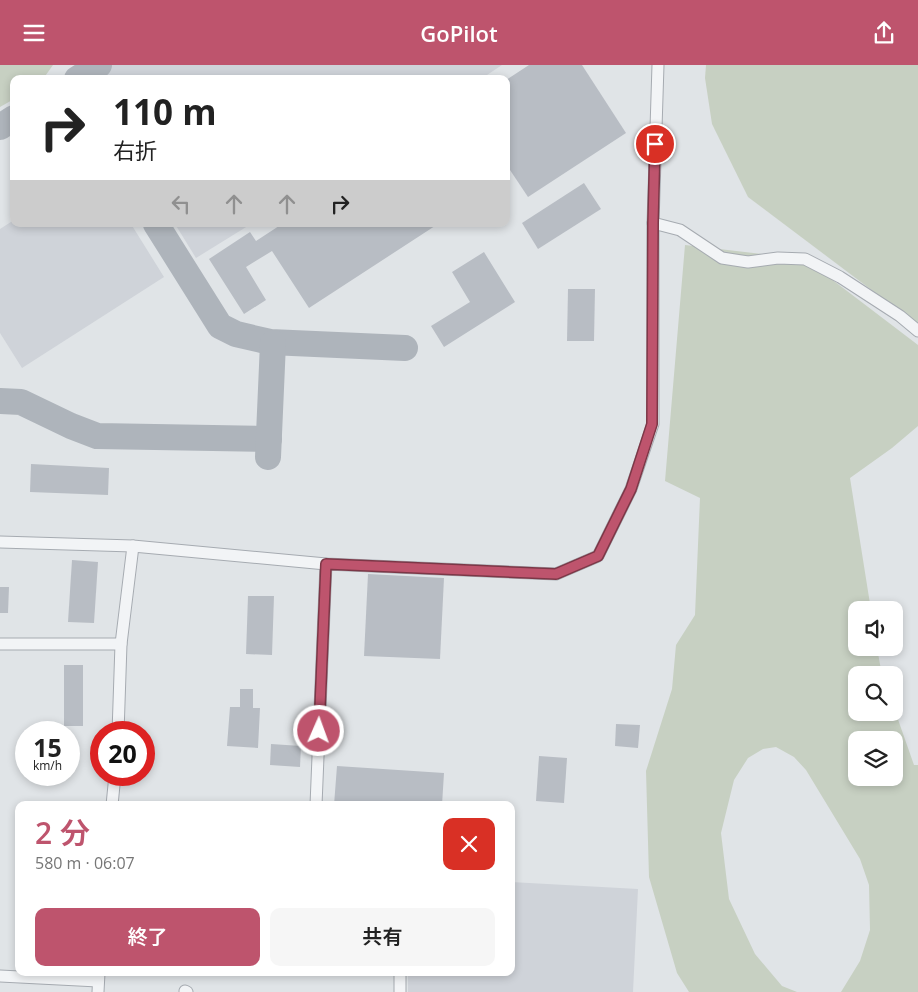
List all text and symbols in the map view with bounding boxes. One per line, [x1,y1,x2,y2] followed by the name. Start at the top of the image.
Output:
[420,18,498,48] text: GoPilot
[20,19,48,47] icon: menu
[870,19,898,47] icon: share
[113,88,217,135] text: 110 m
[30,95,95,160] icon: right
[634,123,676,165] pin
[641,130,669,158] icon: arrive
[113,135,157,165] text: 右折
[167,190,195,218] icon: left
[220,190,248,218] icon: ahead
[273,190,301,218] icon: ahead
[326,190,354,218] icon: right
[848,601,903,786] map controls
[848,601,903,656] button: sound
[848,666,903,721] button: search
[292,704,344,756] position arrow
[90,721,155,786] speed limit sign: 20
[33,730,62,764] text: 15
[848,731,903,786] button: layers
[33,757,62,774] text: km/h
[35,812,90,853] text: 2 分
[443,818,495,870] button: close
[35,852,135,874] text: 580 m · 06:07
[35,908,260,966] button: 終了
[270,908,495,966] button: 共有

